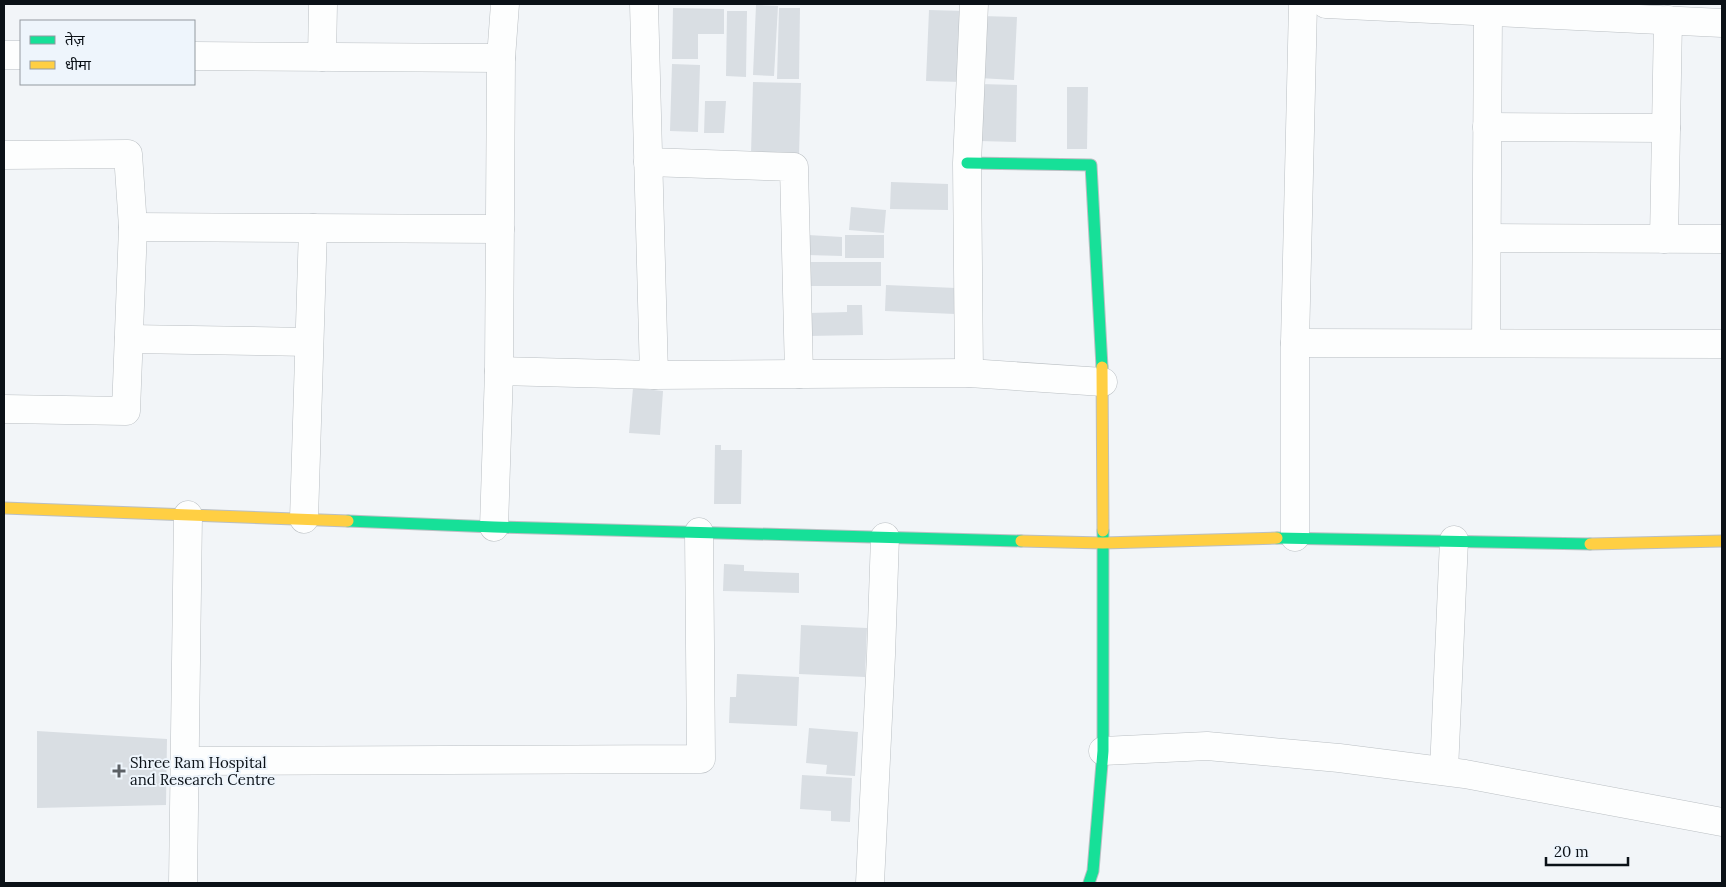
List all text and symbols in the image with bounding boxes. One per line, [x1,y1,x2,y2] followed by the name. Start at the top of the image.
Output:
[20,20,195,85] legend
[65,30,86,49] text: तेज़
[65,55,92,74] text: धीमा
[130,753,275,789] place label: Shree Ram Hospital and Research Centre
[112,764,126,778] marker: Shree Ram Hospital and Research Centre
[1546,834,1628,866] scale bar
[1554,842,1589,861] text: 20 m

